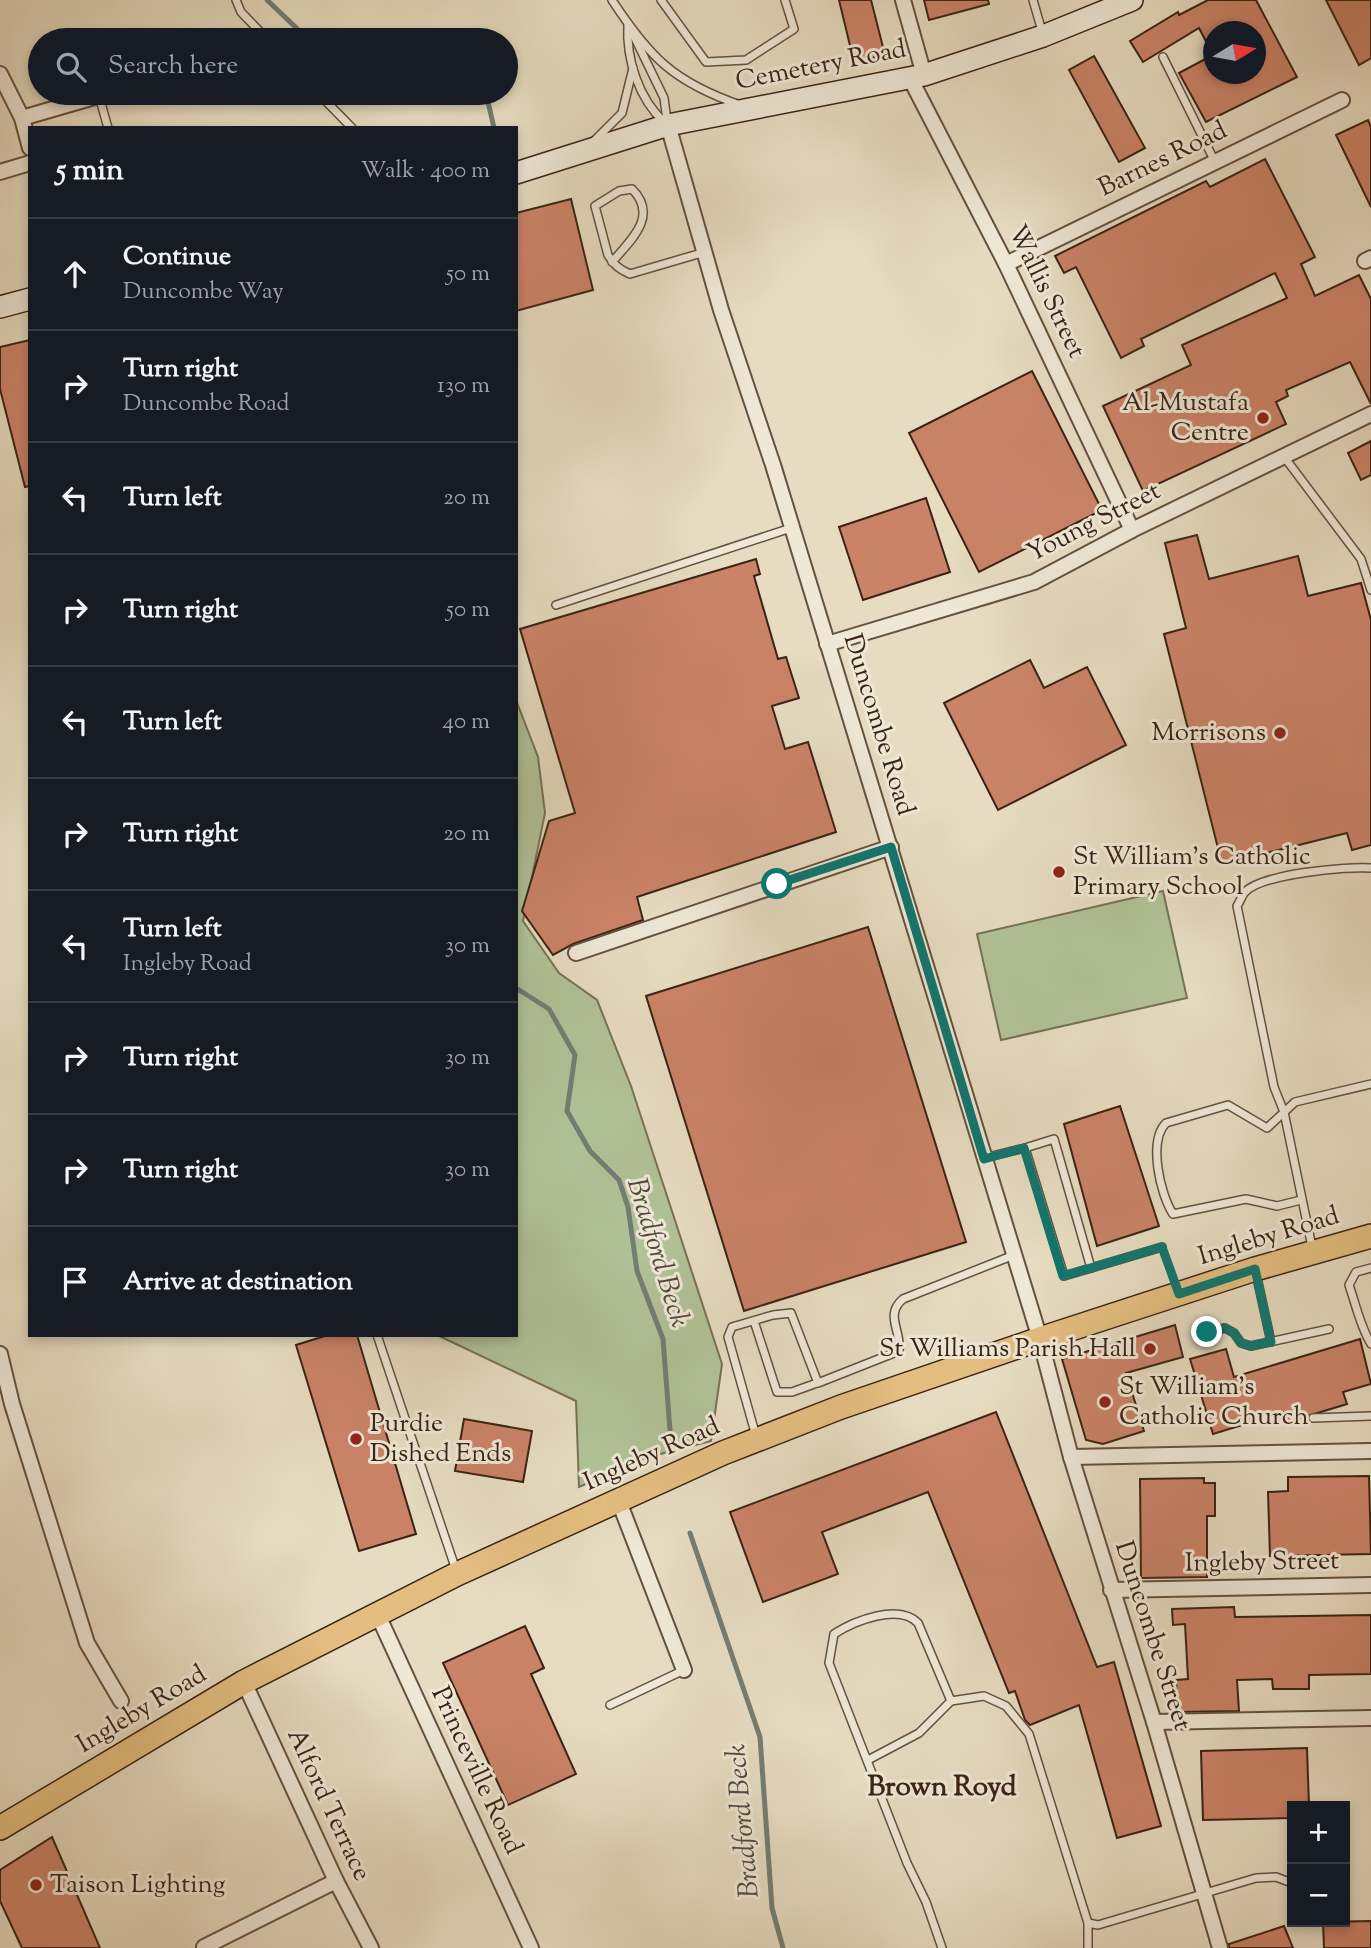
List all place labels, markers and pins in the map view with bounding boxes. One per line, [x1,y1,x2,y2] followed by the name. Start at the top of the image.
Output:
[1122,385,1249,452] place label: Al-Mustafa Centre
[1255,410,1271,426] marker: Al-Mustafa Centre
[1151,715,1266,752] place label: Morrisons
[1272,725,1288,741] marker: Morrisons
[1073,839,1311,906] place label: St William's Catholic Primary School
[1051,864,1067,880] marker: St William's Catholic Primary School
[879,1331,1136,1368] place label: St Williams Parish Hall
[1142,1341,1158,1357] marker: St Williams Parish Hall
[1119,1369,1309,1436] place label: St William's Catholic Church
[1097,1394,1113,1410] marker: St William's Catholic Church
[370,1406,511,1473] place label: Purdie Dished Ends
[348,1431,364,1447] marker: Purdie Dished Ends
[50,1867,225,1904] place label: Taison Lighting
[28,1877,44,1893] marker: Taison Lighting

